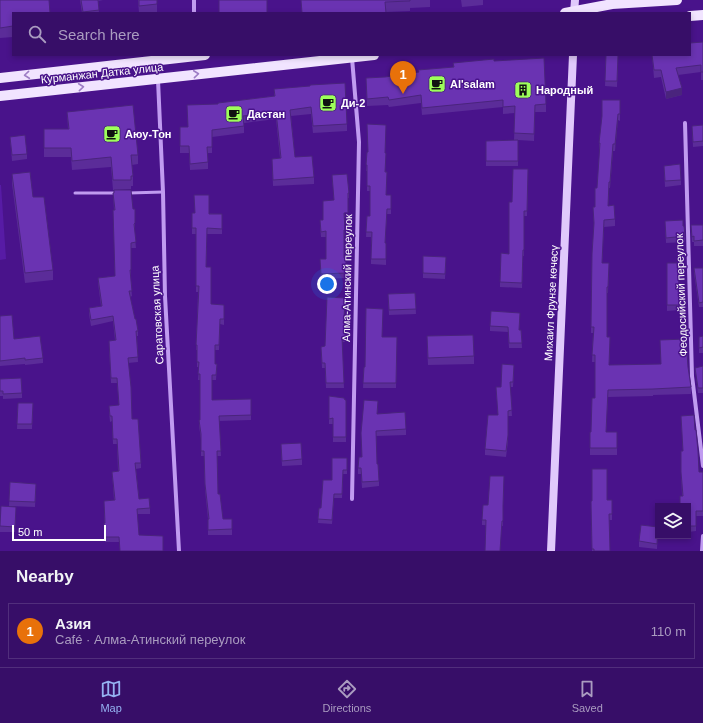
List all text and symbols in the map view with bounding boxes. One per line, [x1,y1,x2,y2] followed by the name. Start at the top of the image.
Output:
[12,12,691,56] search box
[26,23,48,45] icon: search
[58,26,140,43] text: Search here
[40,61,165,85] street label: Курманжан Датка улица
[390,61,416,94] pin: 1
[24,70,30,79] one-way arrow
[193,70,199,79] one-way arrow
[427,74,447,94] cafe icon: Al'salam
[450,78,495,90] place label: Al'salam
[513,80,533,100] building icon: Народный
[77,83,84,92] one-way arrow
[536,84,593,96] place label: Народный
[318,93,338,113] cafe icon: Ди-2
[341,97,365,109] place label: Ди-2
[224,104,244,124] cafe icon: Дастан
[247,108,285,120] place label: Дастан
[102,124,122,144] cafe icon: Аюу-Тон
[125,128,172,140] place label: Аюу-Тон
[340,214,354,342] street label: Алма-Атинский переулок
[673,233,689,357] street label: Феодосийский переулок
[542,244,560,361] street label: Михаил Фрунзе көчөсү
[148,264,166,365] street label: Саратовская улица
[317,274,337,294] your location
[655,503,691,539] map controls
[655,503,691,539] button: layers
[12,523,106,542] scale bar
[18,526,42,538] text: 50 m
[16,567,74,586] text: Nearby
[55,615,91,632] text: Азия
[26,624,34,639] text: 1
[651,624,686,639] text: 110 m
[55,632,245,647] text: Café · Алма-Атинский переулок
[100,678,122,714] tab: Map
[322,678,371,714] tab: Directions
[572,678,603,714] tab: Saved

